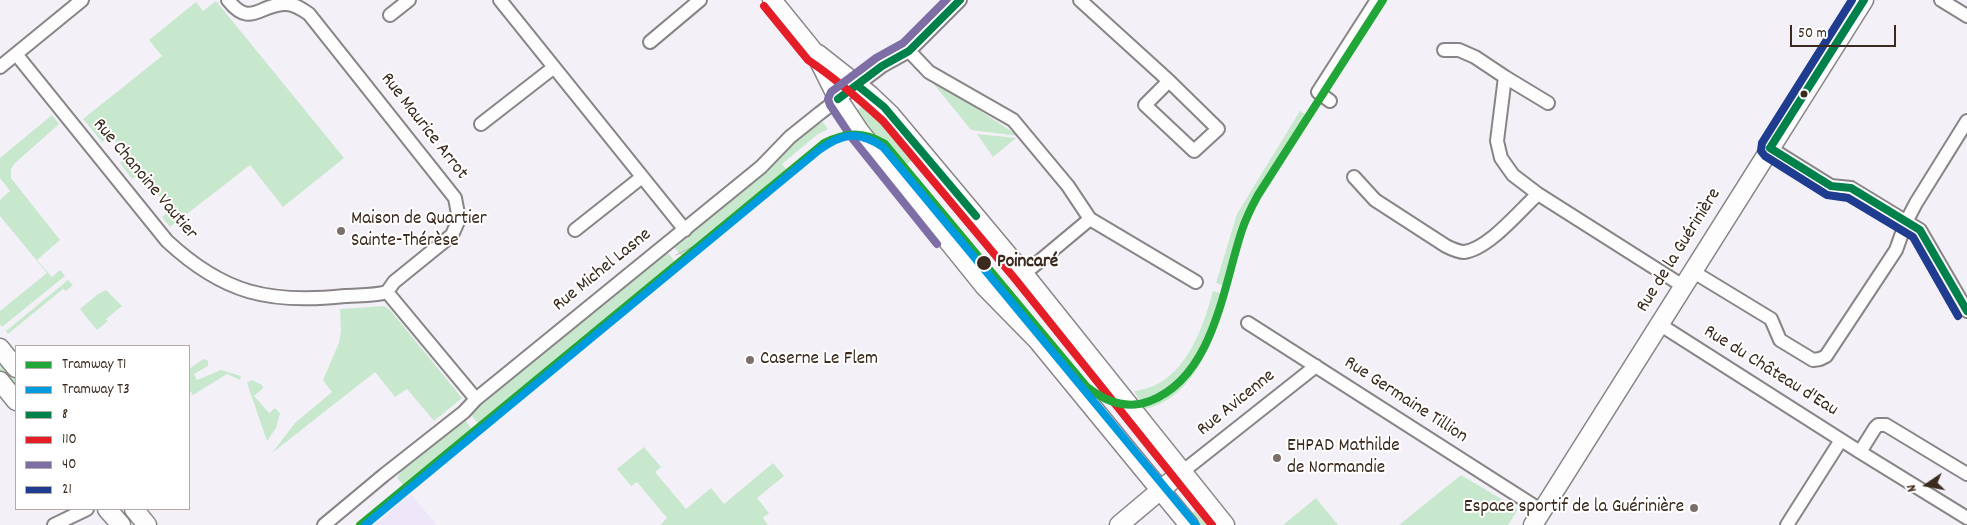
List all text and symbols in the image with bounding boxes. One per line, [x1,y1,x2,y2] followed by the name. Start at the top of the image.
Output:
[1792,15,1898,47] scale bar
[1798,23,1827,45] text: 50 m
[374,69,472,185] street label: Rue Maurice Arrot
[1799,89,1809,99] unlabelled marker
[87,115,201,245] street label: Rue Chanoine Vautier
[1633,185,1727,317] street label: Rue de la Guérinière
[351,209,487,253] place label: Maison de Quartier Sainte-Thérèse
[549,224,657,318] street label: Rue Michel Lasne
[335,225,347,237] marker: Maison de Quartier Sainte-Thérèse
[997,252,1058,274] place label: Poincaré
[975,254,993,272] marker: Poincaré
[1699,321,1841,423] street label: Rue du Château d'Eau
[15,345,190,510] legend
[760,349,878,371] place label: Caserne Le Flem
[1339,353,1471,449] street label: Rue Germaine Tillion
[62,354,126,376] text: Tramway T1
[744,354,756,366] marker: Caserne Le Flem
[1193,366,1281,442] street label: Rue Avicenne
[62,379,130,401] text: Tramway T3
[62,404,68,426] text: 8
[62,429,77,451] text: 110
[1287,436,1400,480] place label: EHPAD Mathilde de Normandie
[1271,452,1283,464] marker: EHPAD Mathilde de Normandie
[62,454,76,476] text: 40
[1902,460,1952,510] north arrow
[62,479,72,501] text: 21
[1902,483,1923,494] text: N
[1464,497,1684,519] place label: Espace sportif de la Guérinière
[1688,502,1700,514] marker: Espace sportif de la Guérinière

